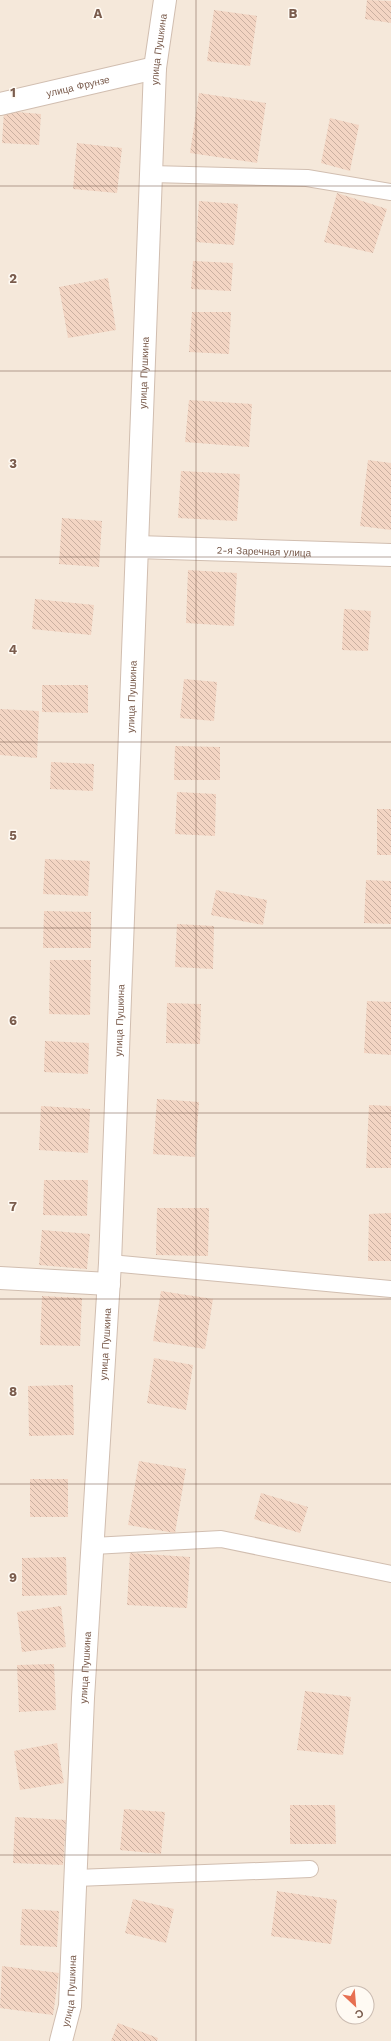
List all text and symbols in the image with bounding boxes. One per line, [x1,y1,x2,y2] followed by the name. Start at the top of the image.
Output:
[94,6,103,21] text: A
[289,6,298,21] text: B
[149,12,169,85] street label: улица Пушкина
[45,73,111,99] street label: улица Фрунзе
[10,85,16,100] text: 1
[9,271,17,286] text: 2
[137,336,150,409] street label: улица Пушкина
[9,456,17,471] text: 3
[216,544,312,558] street label: 2-я Заречная улица
[9,642,18,657] text: 4
[124,660,138,733] street label: улица Пушкина
[9,828,17,843] text: 5
[112,984,126,1057] street label: улица Пушкина
[9,1013,17,1028] text: 6
[9,1199,17,1214] text: 7
[97,1307,113,1380] street label: улица Пушкина
[9,1384,17,1399] text: 8
[9,1570,17,1585] text: 9
[77,1631,93,1704] street label: улица Пушкина
[59,1954,78,2028] street label: улица Пушкина
[335,1985,375,2025] north arrow
[353,2006,366,2021] text: С

